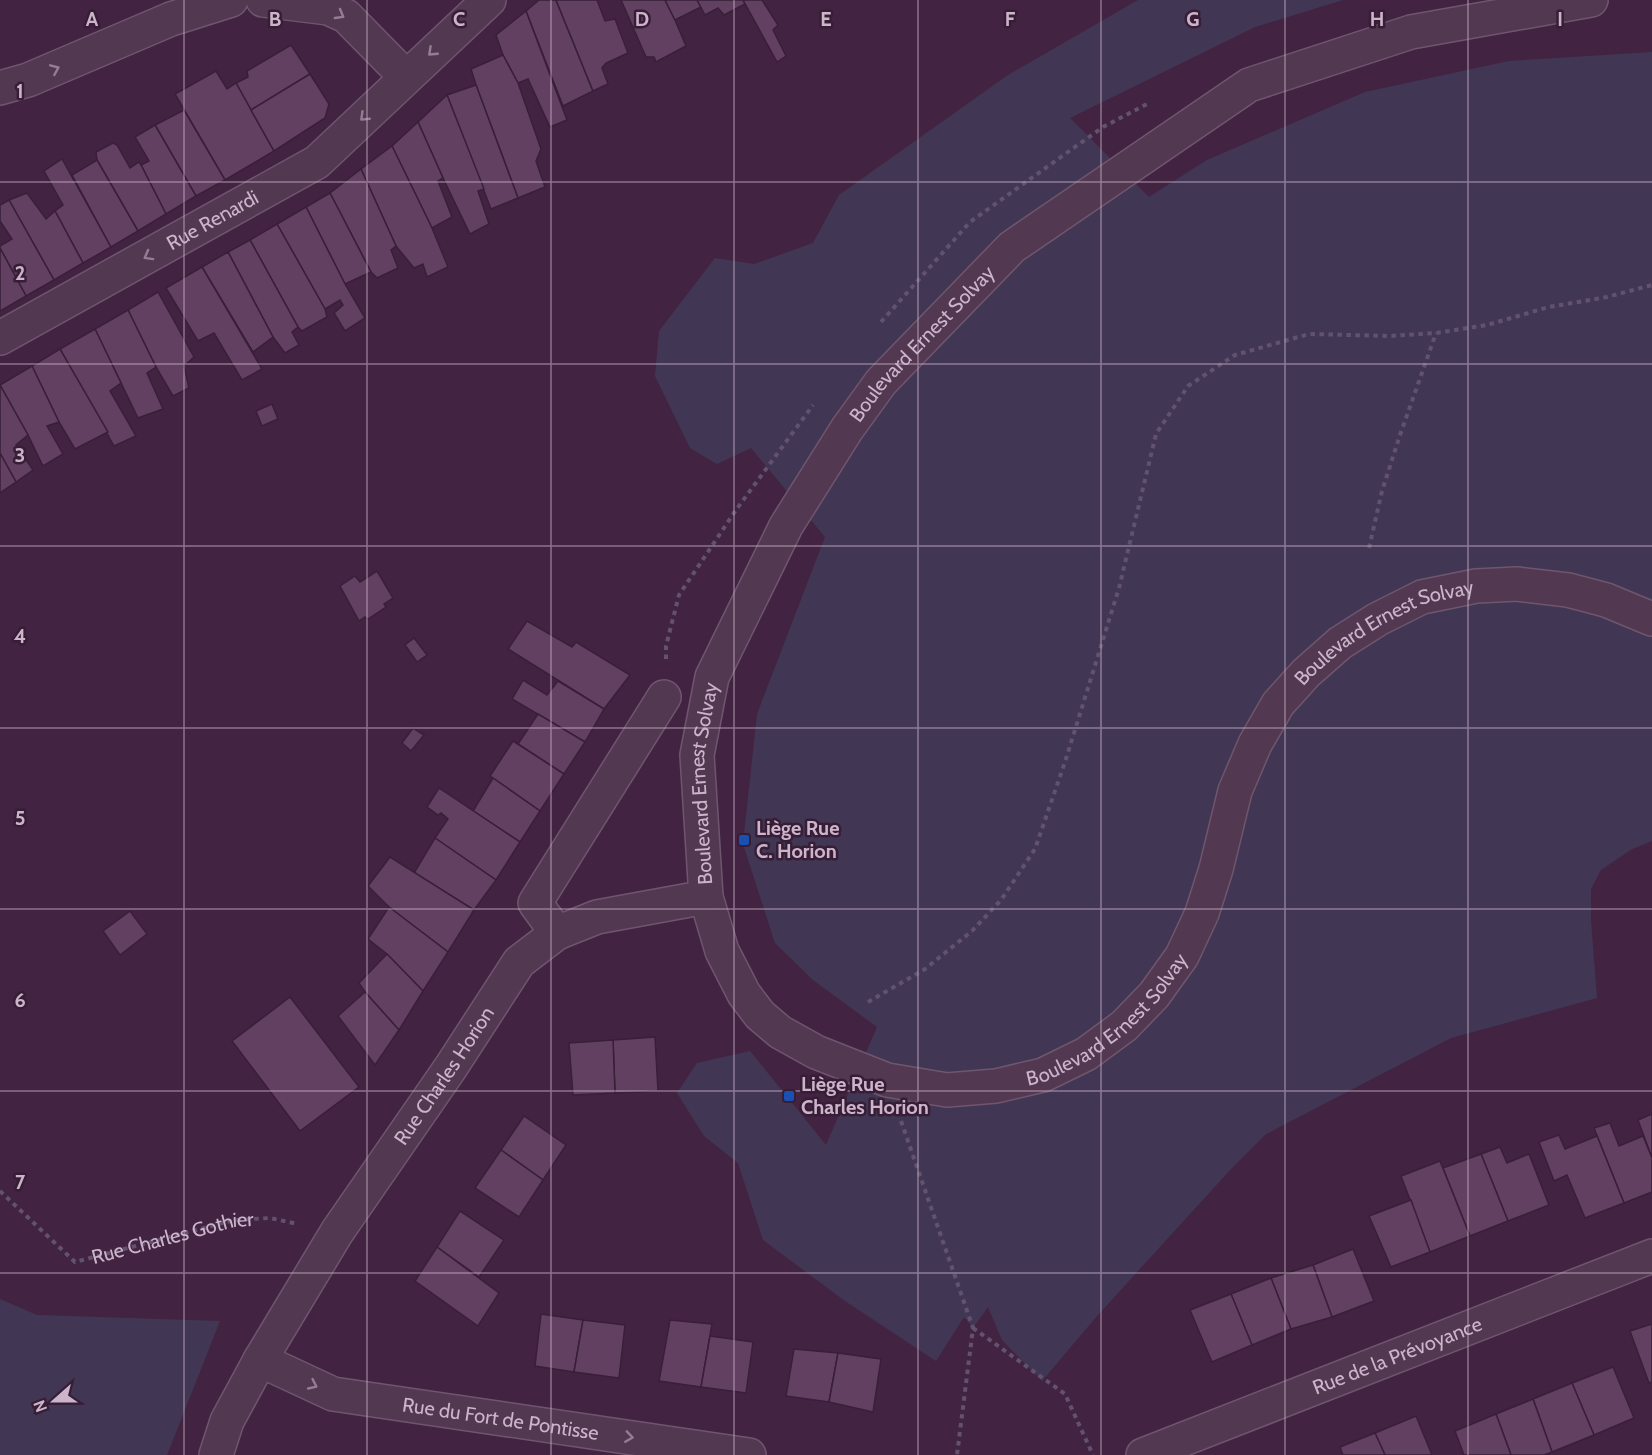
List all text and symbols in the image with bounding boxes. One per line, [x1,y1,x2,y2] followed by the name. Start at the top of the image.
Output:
[86,7,99,31] text: A
[269,7,281,31] text: B
[453,7,465,31] text: C
[635,7,649,31] text: D
[820,7,832,31] text: E
[1005,7,1016,31] text: F
[1186,7,1200,31] text: G
[1370,7,1384,31] text: H
[1557,7,1563,31] text: I
[334,8,344,19] one-way arrow
[428,45,439,56] one-way arrow
[49,64,60,76] one-way arrow
[16,79,24,103] text: 1
[360,110,370,121] one-way arrow
[162,185,263,255] street label: Rue Renardi
[144,249,154,260] one-way arrow
[15,261,25,285] text: 2
[844,261,999,426] street label: Boulevard Ernest Solvay
[15,443,25,467] text: 3
[1289,575,1476,690] street label: Boulevard Ernest Solvay
[14,624,26,648] text: 4
[685,680,723,885] street label: Boulevard Ernest Solvay
[15,806,25,830] text: 5
[756,816,839,863] place label: Liège Rue C. Horion
[737,833,751,847] marker: Liège Rue C. Horion
[1024,948,1192,1091] street label: Boulevard Ernest Solvay
[14,988,26,1012] text: 6
[389,1002,499,1149] street label: Rue Charles Horion
[801,1072,929,1119] place label: Liège Rue Charles Horion
[782,1089,796,1103] marker: Liège Rue Charles Horion
[15,1170,26,1194] text: 7
[89,1207,255,1269] street label: Rue Charles Gothier
[1309,1312,1485,1399] street label: Rue de la Prévoyance
[24,1371,84,1431] north arrow
[306,1377,317,1389] one-way arrow
[401,1392,600,1445] street label: Rue du Fort de Pontisse
[30,1398,51,1415] text: N
[624,1431,633,1443] one-way arrow

